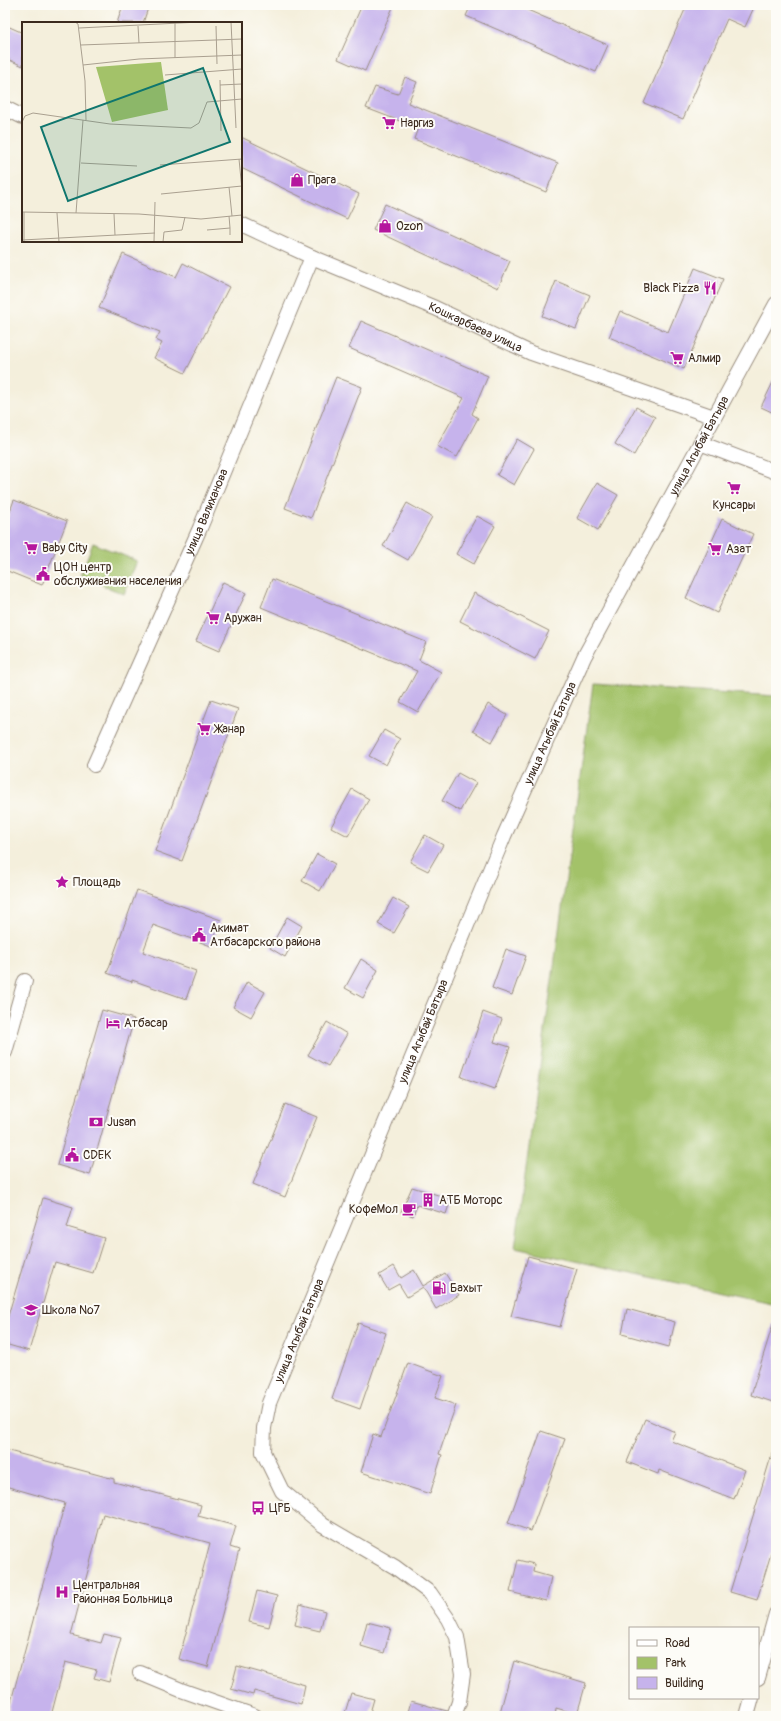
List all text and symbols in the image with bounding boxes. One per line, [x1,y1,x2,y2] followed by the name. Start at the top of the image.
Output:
[22,22,242,242] inset map
[381,115,397,131] supermarket icon: Наргиз
[400,116,434,131] place label: Наргиз
[289,172,305,188] shop icon: Прага
[308,173,337,188] place label: Прага
[377,218,393,234] shop icon: Ozon
[396,219,423,234] place label: Ozon
[702,280,718,296] restaurant icon: Black Pizza
[643,281,699,296] place label: Black Pizza
[426,299,525,356] street label: Кошкарбаева улица
[669,350,685,366] supermarket icon: Алмир
[688,351,721,366] place label: Алмир
[666,393,733,499] street label: улица Агыбай Батыра
[181,466,232,558] street label: улица Валиханова
[726,480,742,496] supermarket icon: Кунсары
[712,498,756,513] place label: Кунсары
[23,540,39,556] supermarket icon: Baby City
[42,541,88,556] place label: Baby City
[707,541,723,557] supermarket icon: Азат
[726,542,751,557] place label: Азат
[54,560,182,589] place label: ЦОН центр обслуживания населения
[35,566,51,582] public building icon: ЦОН центр обслуживания населения
[205,610,221,626] supermarket icon: Аружан
[224,611,262,626] place label: Аружан
[521,679,580,788] street label: улица Агыбай Батыра
[196,721,212,737] supermarket icon: Жанар
[213,722,245,737] place label: Жанар
[54,874,70,890] place icon: Площадь
[73,875,121,890] place label: Площадь
[210,921,321,950] place label: Акимат Атбасарского района
[191,927,207,943] public building icon: Акимат Атбасарского района
[395,977,452,1086] street label: улица Агыбай Батыра
[105,1015,121,1031] hotel icon: Атбасар
[124,1016,168,1031] place label: Атбасар
[88,1114,104,1130] bank icon: Jusan
[107,1115,136,1130] place label: Jusan
[64,1147,80,1163] public building icon: CDEK
[83,1148,111,1163] place label: CDEK
[420,1192,436,1208] building icon: АТБ Моторс
[439,1193,503,1208] place label: АТБ Моторс
[401,1201,417,1217] cafe icon: КофеМол
[349,1202,398,1217] place label: КофеМол
[271,1276,328,1386] street label: улица Агыбай Батыра
[431,1280,447,1296] fuel station icon: Бахыт
[450,1281,483,1296] place label: Бахыт
[23,1302,39,1318] school or university icon: Школа №7
[42,1303,101,1318] place label: Школа №7
[250,1500,266,1516] bus stop icon: ЦРБ
[269,1501,291,1516] place label: ЦРБ
[73,1578,173,1607] place label: Центральная Районная Больница
[54,1584,70,1600] hospital icon: Центральная Районная Больница
[629,1627,759,1699] legend
[665,1636,690,1651] text: Road
[665,1656,686,1671] text: Park
[665,1676,704,1691] text: Building

